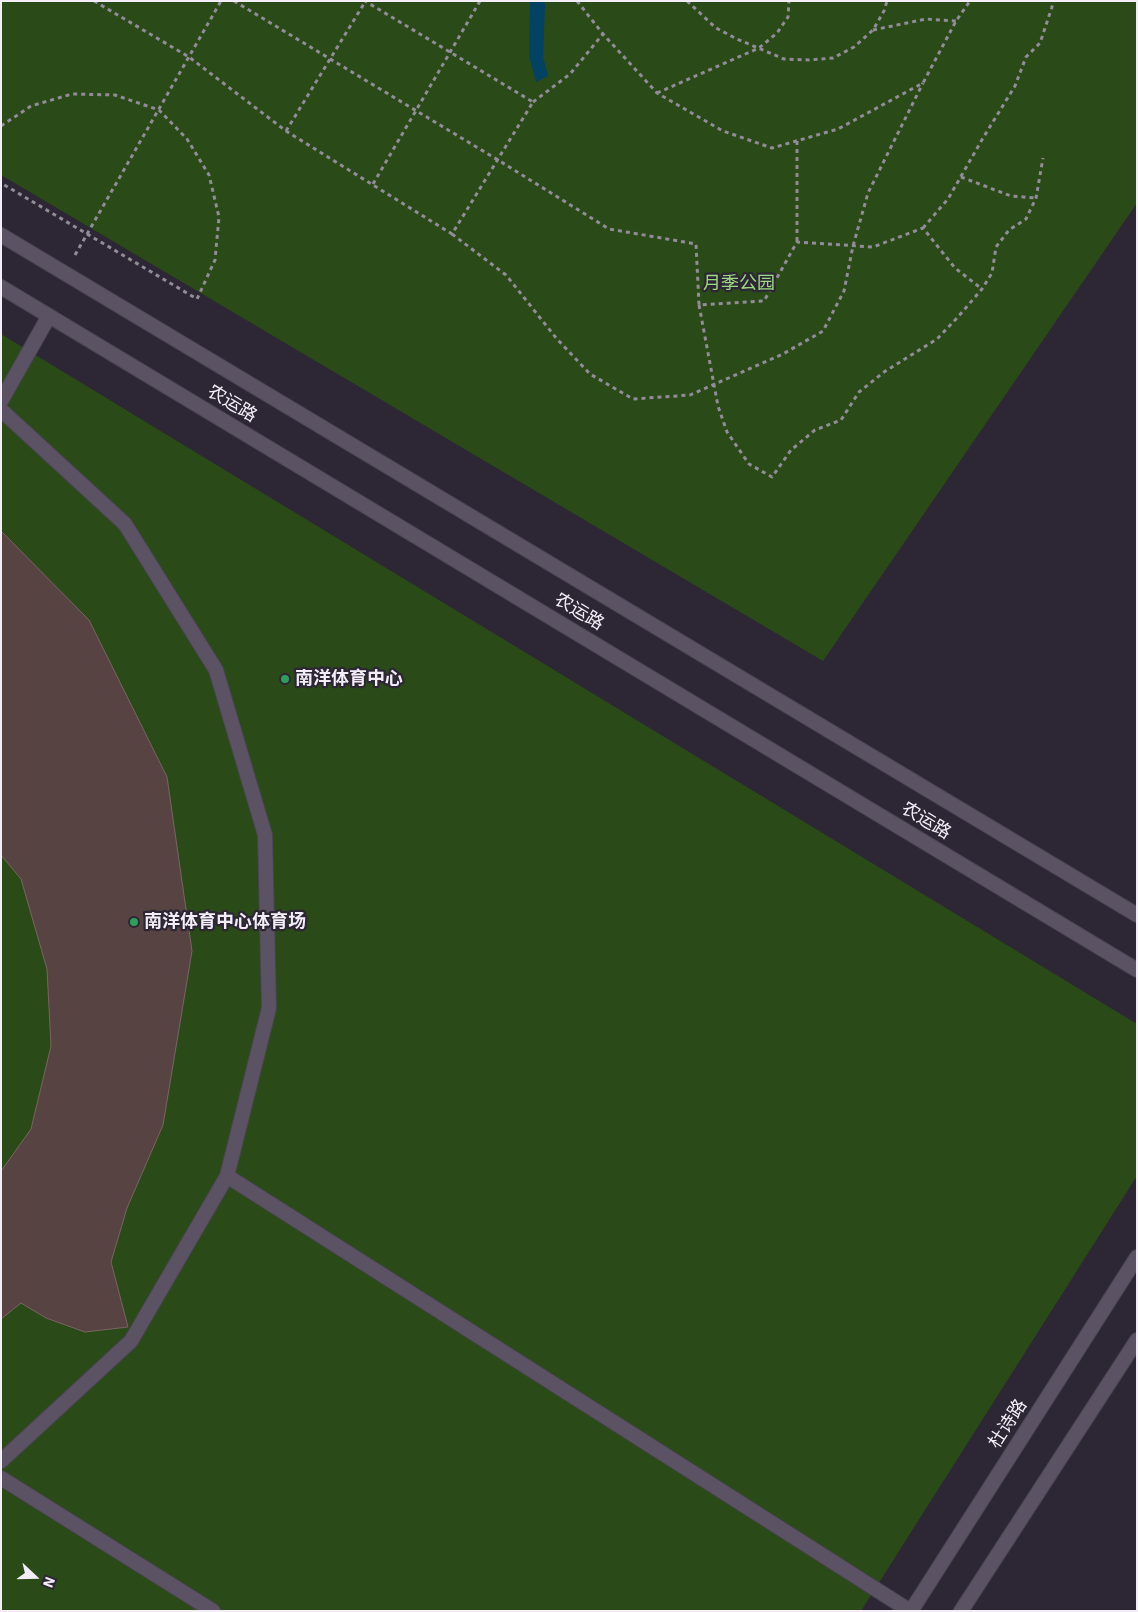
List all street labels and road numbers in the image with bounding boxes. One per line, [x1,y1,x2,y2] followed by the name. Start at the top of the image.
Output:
[203,381,261,427] street label: 农运路
[550,589,608,635] street label: 农运路
[897,798,955,844] street label: 农运路
[984,1395,1032,1453] street label: 杜诗路

